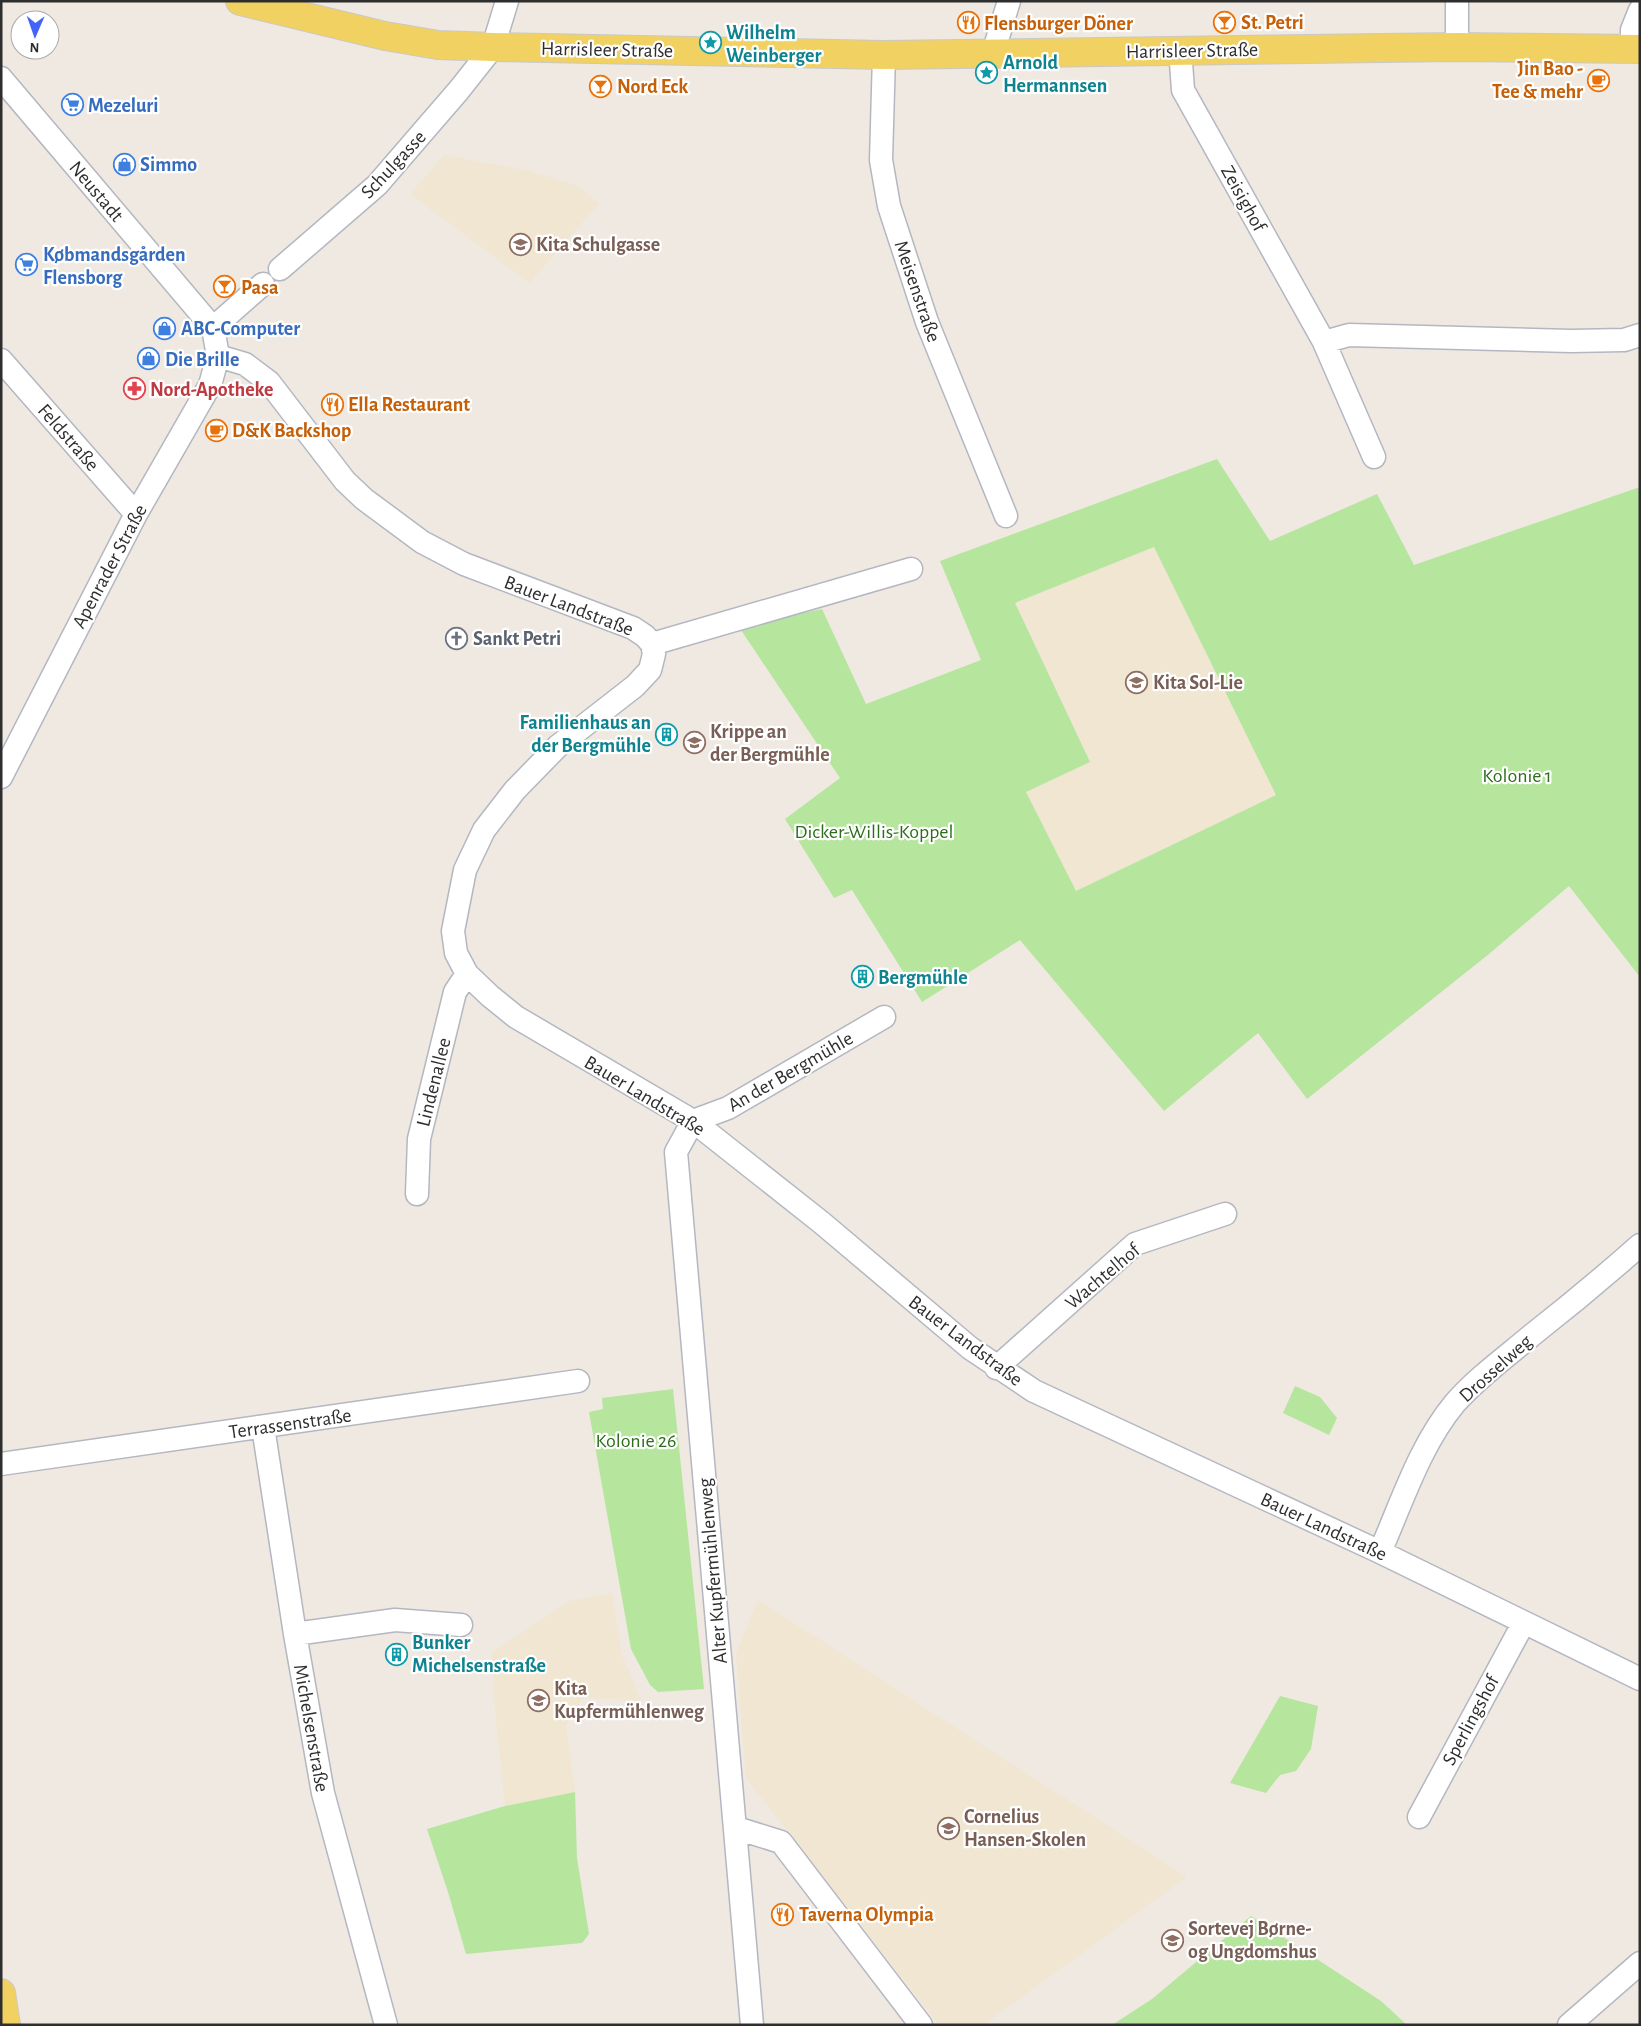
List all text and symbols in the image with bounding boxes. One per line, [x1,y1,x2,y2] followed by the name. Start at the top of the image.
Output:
[10,10,60,60] north arrow
[1213,10,1237,34] bar icon: St. Petri
[956,11,980,35] restaurant icon: Flensburger Döner
[1241,13,1304,33] place label: St. Petri
[984,14,1133,34] place label: Flensburger Döner
[726,23,821,66] place label: Wilhelm Weinberger
[698,31,722,55] place icon: Wilhelm Weinberger
[541,39,673,61] street label: Harrisleer Straße
[29,40,40,54] text: N
[1126,40,1258,62] street label: Harrisleer Straße
[1003,53,1107,96] place label: Arnold Hermannsen
[1492,59,1583,102] place label: Jin Bao - Tee & mehr
[975,61,999,85] place icon: Arnold Hermannsen
[1587,68,1611,92] cafe icon: Jin Bao - Tee & mehr
[589,74,613,98] bar icon: Nord Eck
[617,77,688,97] place label: Nord Eck
[60,93,84,117] supermarket icon: Mezeluri
[88,96,159,116] place label: Mezeluri
[357,127,430,203] street label: Schulgasse
[112,152,136,176] shop icon: Simmo
[140,155,197,175] place label: Simmo
[65,157,128,226] street label: Neustadt
[1217,162,1270,236] street label: Zeisighof
[508,232,532,256] school or university icon: Kita Schulgasse
[536,235,660,255] place label: Kita Schulgasse
[890,238,944,345] street label: Meisenstraße
[43,245,186,288] place label: Købmandsgården Flensborg
[15,253,39,277] supermarket icon: Købmandsgården Flensborg
[213,275,237,299] bar icon: Pasa
[241,278,279,298] place label: Pasa
[153,316,177,340] shop icon: ABC-Computer
[181,319,300,339] place label: ABC-Computer
[137,347,161,371] shop icon: Die Brille
[165,350,239,370] place label: Die Brille
[122,377,146,401] pharmacy icon: Nord-Apotheke
[150,380,274,400] place label: Nord-Apotheke
[320,392,344,416] restaurant icon: Ella Restaurant
[348,395,470,415] place label: Ella Restaurant
[34,400,103,475] street label: Feldstraße
[204,418,228,442] cafe icon: D&K Backshop
[232,421,351,441] place label: D&K Backshop
[69,501,151,632] street label: Apenrader Straße
[501,572,636,640] street label: Bauer Landstraße
[445,626,469,650] church icon: Sankt Petri
[473,629,561,649] place label: Sankt Petri
[1125,670,1149,694] school or university icon: Kita Sol-Lie
[1153,673,1243,693] place label: Kita Sol-Lie
[520,713,651,756] place label: Familienhaus an der Bergmühle
[655,722,679,746] building icon: Familienhaus an der Bergmühle
[710,722,830,765] place label: Krippe an der Bergmühle
[682,731,706,755] school or university icon: Krippe an der Bergmühle
[1482,766,1552,786] park label: Kolonie 1
[795,822,953,842] park label: Dicker-Willis-Koppel
[850,965,874,989] building icon: Bergmühle
[878,968,968,988] place label: Bergmühle
[724,1028,857,1116] street label: An der Bergmühle
[413,1036,455,1129] street label: Lindenallee
[581,1052,708,1140] street label: Bauer Landstraße
[1062,1240,1144,1313] street label: Wachtelhof
[905,1292,1026,1390] street label: Bauer Landstraße
[1456,1331,1536,1406] street label: Drosselweg
[228,1405,353,1442] street label: Terrassenstraße
[595,1431,677,1451] park label: Kolonie 26
[695,1477,731,1665] street label: Alter Kupfermühlenweg
[1257,1489,1390,1565] street label: Bauer Landstraße
[412,1633,546,1676] place label: Bunker Michelsenstraße
[384,1642,408,1666] building icon: Bunker Michelsenstraße
[290,1663,332,1794] street label: Michelsenstraße
[1439,1671,1503,1769] street label: Sperlingshof
[554,1679,705,1722] place label: Kita Kupfermühlenweg
[526,1688,550,1712] school or university icon: Kita Kupfermühlenweg
[964,1807,1086,1850] place label: Cornelius Hansen-Skolen
[936,1816,960,1840] school or university icon: Cornelius Hansen-Skolen
[771,1902,795,1926] restaurant icon: Taverna Olympia
[799,1905,934,1925] place label: Taverna Olympia
[1188,1919,1317,1962] place label: Sortevej Børne- og Ungdomshus
[1160,1928,1184,1952] school or university icon: Sortevej Børne- og Ungdomshus

